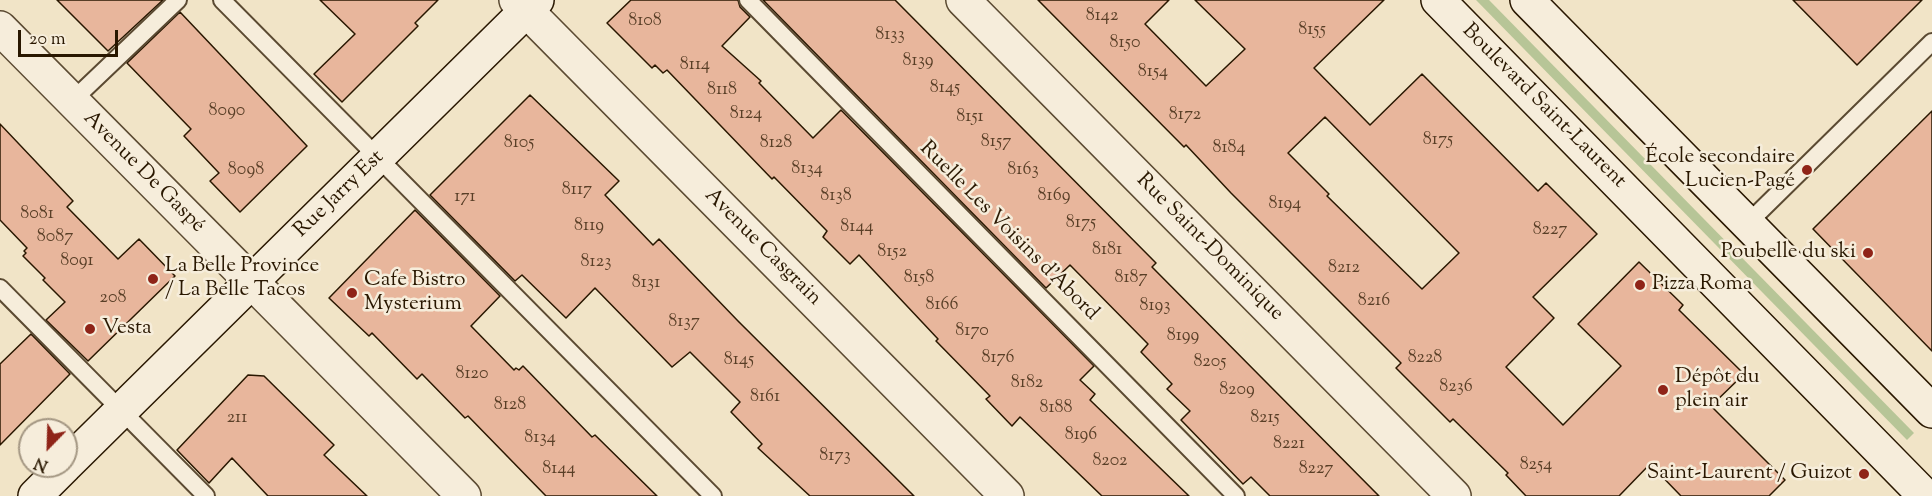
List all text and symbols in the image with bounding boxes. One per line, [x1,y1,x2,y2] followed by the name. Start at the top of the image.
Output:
[1086,6,1118,28] house number: 8142
[628,11,662,33] house number: 8108
[21,18,122,56] scale bar
[1455,19,1631,195] street label: Boulevard Saint-Laurent
[1298,20,1326,42] house number: 8155
[875,25,905,47] house number: 8133
[29,27,66,53] text: 20 m
[1110,33,1140,55] house number: 8150
[903,51,933,73] house number: 8139
[680,55,710,77] house number: 8114
[1138,62,1168,84] house number: 8154
[930,78,960,100] house number: 8145
[707,80,737,102] house number: 8118
[209,101,245,123] house number: 8090
[730,104,762,126] house number: 8124
[1169,105,1201,127] house number: 8172
[77,107,209,239] street label: Avenue De Gaspé
[956,107,984,129] house number: 8151
[1423,130,1453,152] house number: 8175
[981,132,1011,154] house number: 8157
[504,133,534,155] house number: 8105
[760,133,792,155] house number: 8128
[913,137,1103,327] street label: Ruelle Les Voisins d’Abord
[1212,138,1246,160] house number: 8184
[1645,145,1795,195] place label: École secondaire Lucien-Pagé
[290,146,390,244] street label: Rue Jarry Est
[791,159,823,181] house number: 8134
[228,160,264,182] house number: 8098
[1007,160,1039,182] house number: 8163
[1800,163,1814,177] marker: École secondaire Lucien-Pagé
[1130,169,1288,327] street label: Rue Saint-Dominique
[562,180,592,202] house number: 8117
[698,184,826,312] street label: Avenue Casgrain
[820,186,852,208] house number: 8138
[1038,186,1070,208] house number: 8169
[454,187,476,209] house number: 171
[1269,194,1301,216] house number: 8194
[20,204,54,226] house number: 8081
[1066,213,1096,235] house number: 8175
[574,216,604,238] house number: 8119
[840,217,874,239] house number: 8144
[1533,220,1567,242] house number: 8227
[37,227,73,249] house number: 8087
[1092,240,1122,262] house number: 8181
[1721,240,1856,266] place label: Poubelle du ski
[877,242,907,264] house number: 8152
[1861,246,1875,260] marker: Poubelle du ski
[60,251,94,273] house number: 8091
[581,252,611,274] house number: 8123
[165,254,319,304] place label: La Belle Province / La Belle Tacos
[1328,258,1360,280] house number: 8212
[364,268,465,318] place label: Cafe Bistro Mysterium
[904,268,934,290] house number: 8158
[1114,268,1148,290] house number: 8187
[146,272,160,286] marker: La Belle Province / La Belle Tacos
[1652,272,1753,298] place label: Pizza Roma
[632,273,660,295] house number: 8131
[1633,278,1647,292] marker: Pizza Roma
[345,286,359,300] marker: Cafe Bistro Mysterium
[100,288,126,310] house number: 208
[1358,291,1390,313] house number: 8216
[925,295,959,317] house number: 8166
[1140,296,1170,318] house number: 8193
[668,312,700,334] house number: 8137
[102,316,152,342] place label: Vesta
[955,321,989,343] house number: 8170
[83,322,97,336] marker: Vesta
[1167,326,1199,348] house number: 8199
[981,348,1015,370] house number: 8176
[1408,348,1442,370] house number: 8228
[724,350,754,372] house number: 8145
[1194,352,1226,374] house number: 8205
[455,364,489,386] house number: 8120
[1675,365,1760,415] place label: Dépôt du plein air
[1011,373,1043,395] house number: 8182
[1439,377,1473,399] house number: 8236
[1219,380,1255,402] house number: 8209
[1656,383,1670,397] marker: Dépôt du plein air
[750,387,780,409] house number: 8161
[494,395,526,417] house number: 8128
[1039,398,1073,420] house number: 8188
[227,408,247,430] house number: 211
[1250,408,1280,430] house number: 8215
[18,418,78,478] north arrow
[1065,425,1097,447] house number: 8196
[524,428,556,450] house number: 8134
[1273,434,1305,456] house number: 8221
[819,446,851,468] house number: 8173
[31,450,52,476] text: N
[1092,451,1128,473] house number: 8202
[1520,455,1552,477] house number: 8254
[542,459,576,481] house number: 8144
[1299,459,1333,481] house number: 8227
[1647,461,1852,487] place label: Saint-Laurent / Guizot
[1857,467,1871,481] marker: Saint-Laurent / Guizot

